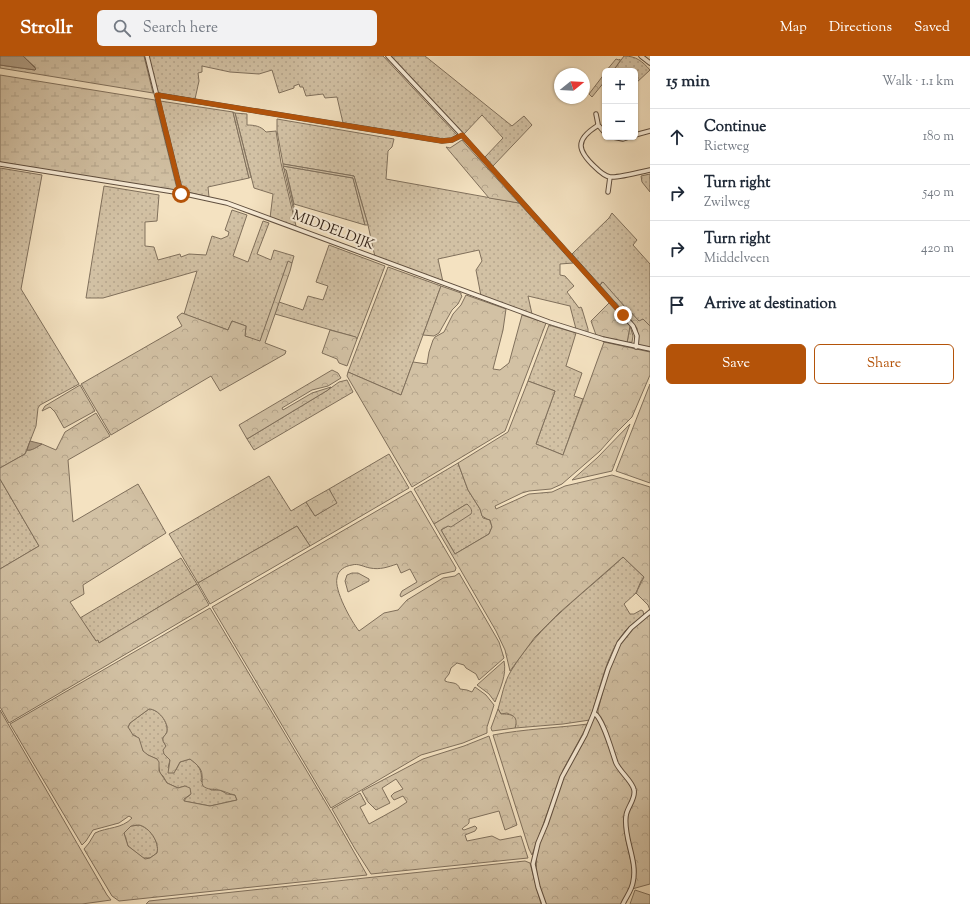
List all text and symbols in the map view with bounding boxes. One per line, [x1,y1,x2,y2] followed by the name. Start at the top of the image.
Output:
[97,10,377,46] search box
[20,15,73,42] text: Strollr
[111,17,133,39] icon: search
[143,18,218,39] text: Search here
[780,18,807,38] text: Map
[829,18,892,38] text: Directions
[914,18,950,38] text: Saved
[554,68,590,104] north arrow
[602,68,638,140] map controls
[602,68,638,104] button: +
[666,70,710,94] text: 15 min
[882,73,954,91] text: Walk · 1.1 km
[602,104,638,140] button: −
[704,117,766,138] text: Continue
[666,126,688,148] icon: ahead
[923,128,954,146] text: 180 m
[704,138,749,156] text: Rietweg
[704,173,770,194] text: Turn right
[666,182,688,204] icon: right
[923,184,954,202] text: 540 m
[172,185,190,203] route start
[704,194,750,212] text: Zwilweg
[289,206,377,256] street label: MIDDELDIJK
[704,229,770,250] text: Turn right
[666,238,688,260] icon: right
[921,240,954,258] text: 420 m
[704,250,770,268] text: Middelveen
[666,294,688,316] icon: arrive
[704,294,837,315] text: Arrive at destination
[614,306,632,324] route end
[666,344,806,384] button: Save
[814,344,954,384] button: Share

